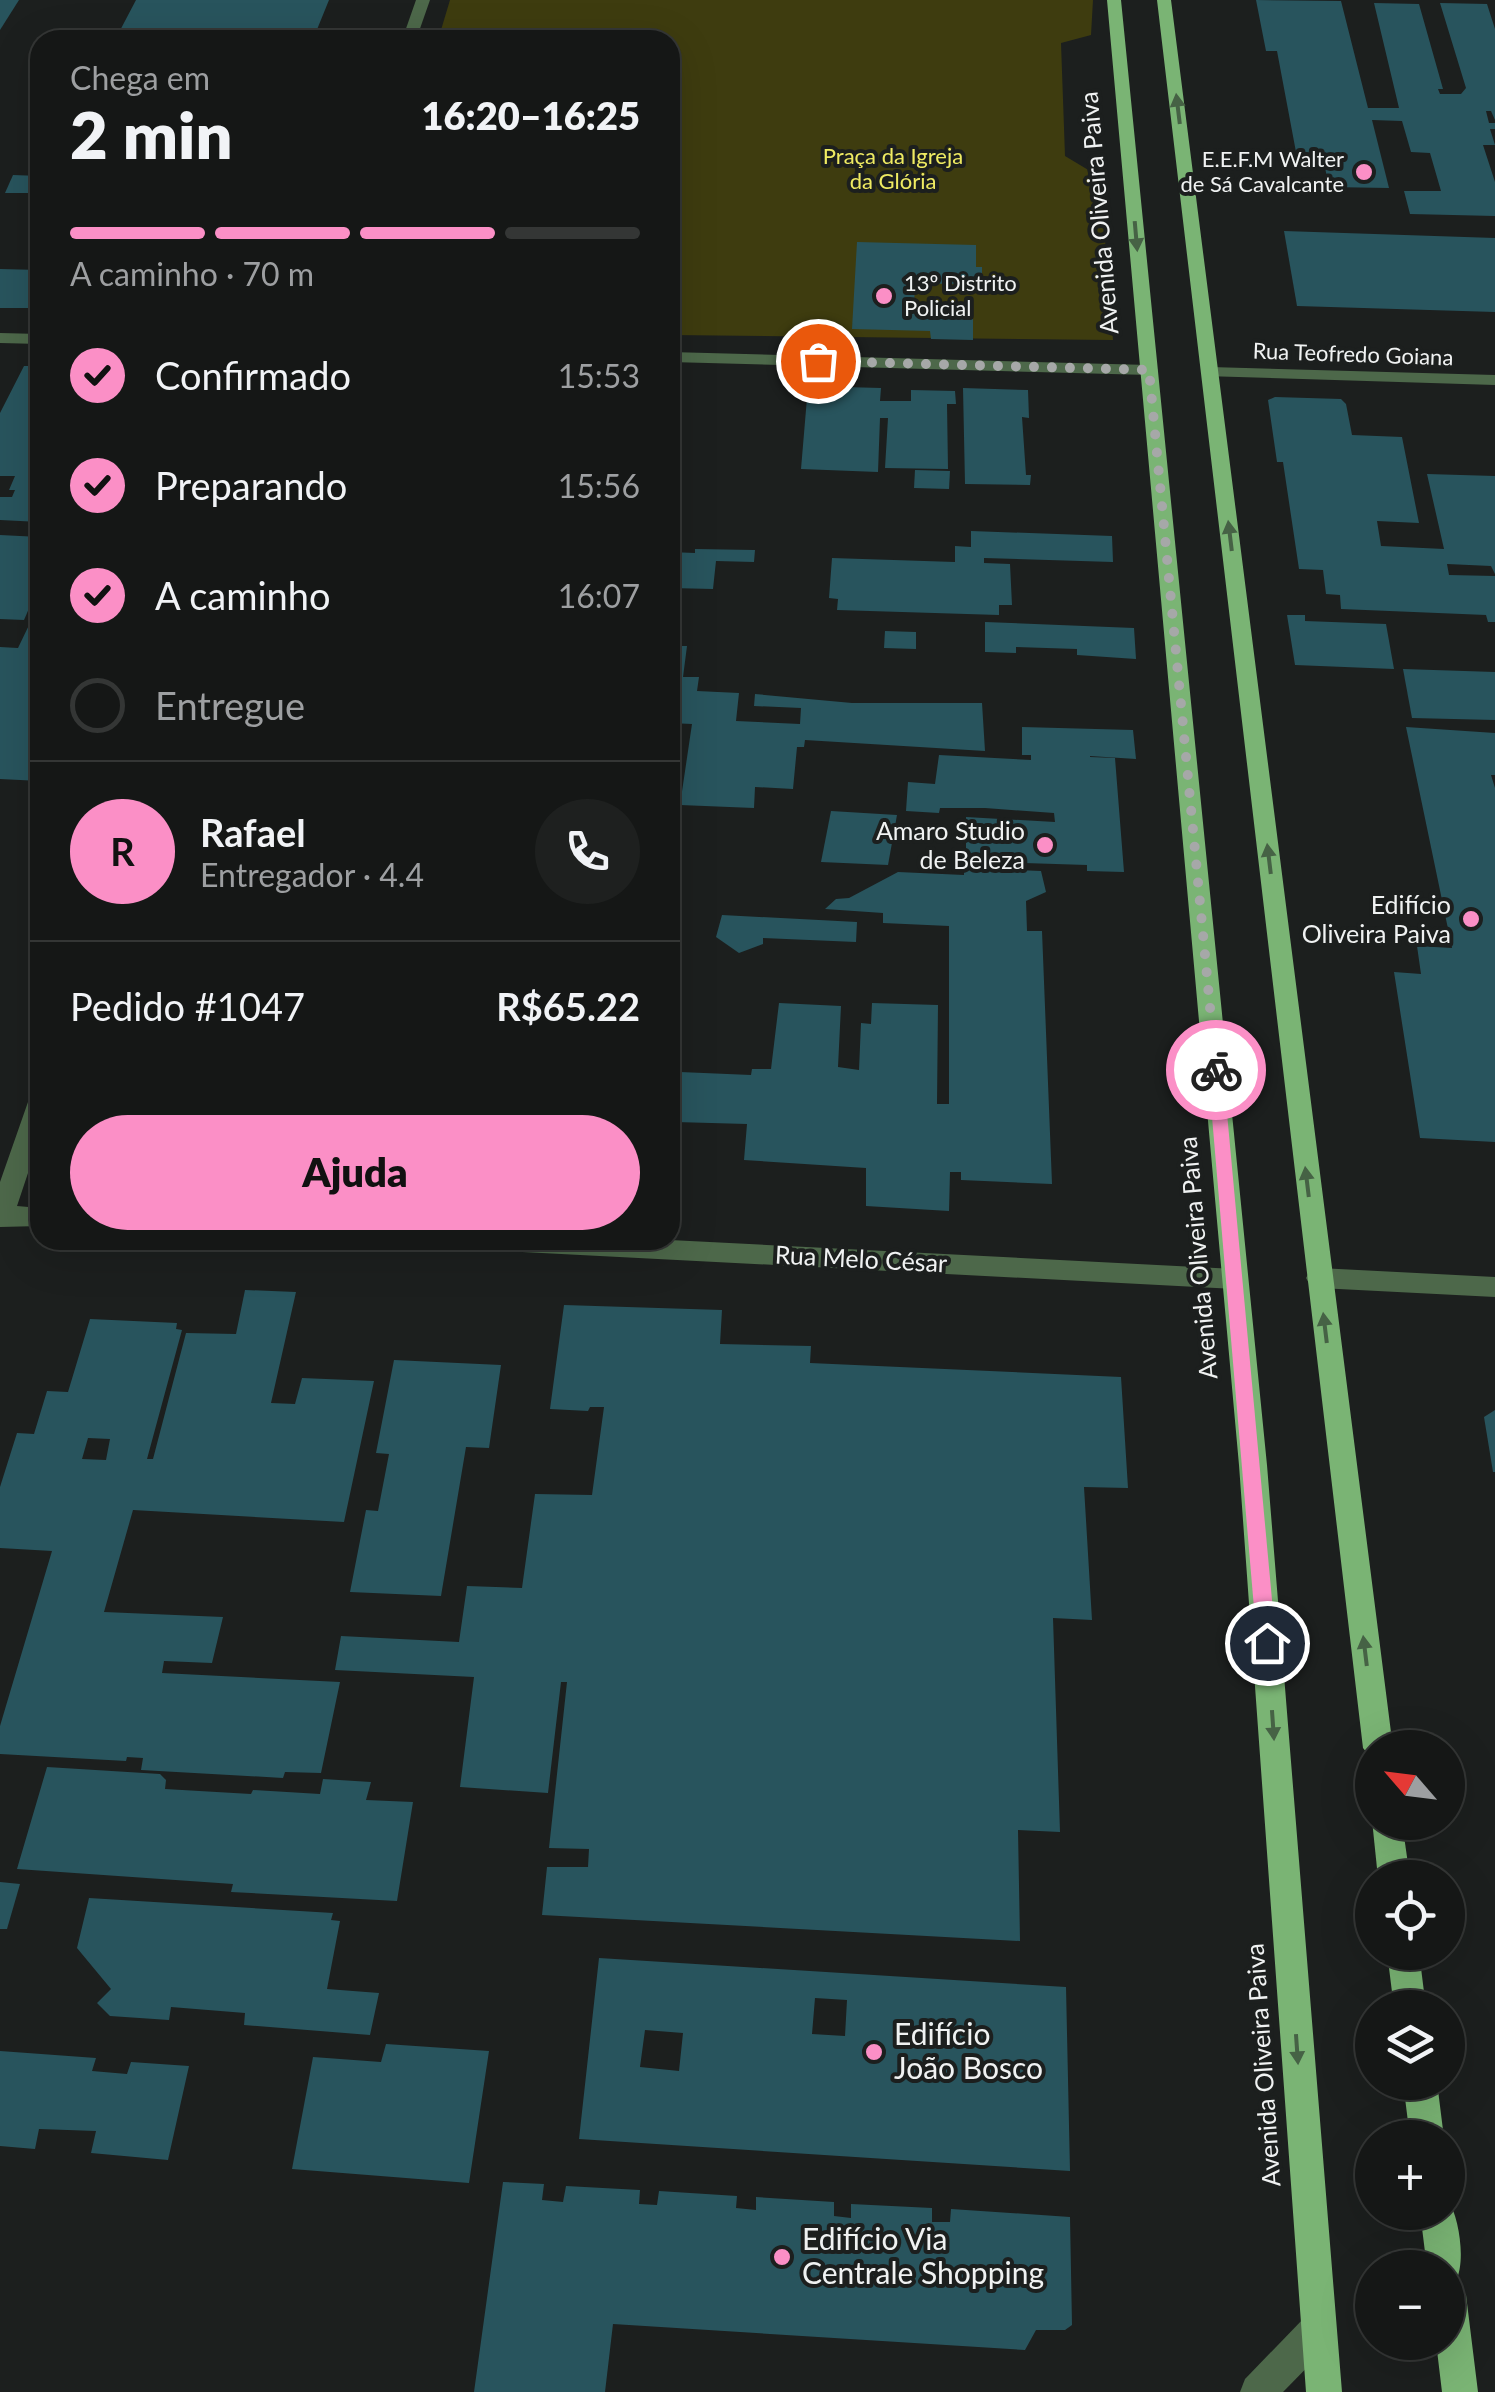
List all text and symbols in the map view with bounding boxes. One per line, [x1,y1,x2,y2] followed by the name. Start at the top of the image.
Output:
[70,58,210,97] text: Chega em
[1072,90,1124,336] street label: Avenida Oliveira Paiva
[421,92,640,138] text: 16:20–16:25
[1169,93,1185,125] one-way arrow
[70,95,232,173] text: 2 min
[823,142,963,194] park label: Praça da Igreja da Glória
[1180,145,1344,197] place label: E.E.F.M Walter de Sá Cavalcante
[1353,161,1375,183] marker: E.E.F.M Walter de Sá Cavalcante
[1129,221,1145,253] one-way arrow
[70,254,314,293] text: A caminho · 70 m
[904,269,1017,321] place label: 13º Distrito Policial
[873,285,895,307] marker: 13º Distrito Policial
[776,319,861,404] pin
[791,334,846,389] icon: bag
[1252,337,1454,370] street label: Rua Teofredo Goiana
[70,348,125,403] icon: check
[155,352,351,398] text: Confirmado
[558,356,640,395] text: 15:53
[70,458,125,513] icon: check
[155,462,347,508] text: Preparando
[558,466,640,505] text: 15:56
[1222,520,1238,552] one-way arrow
[70,568,125,623] icon: check
[155,572,331,618] text: A caminho
[558,576,640,615] text: 16:07
[155,682,305,728] text: Entregue
[535,799,640,904] button: phone
[200,809,306,855] text: Rafael
[876,815,1025,874] place label: Amaro Studio de Beleza
[110,828,135,874] text: R
[1034,834,1056,856] marker: Amaro Studio de Beleza
[1260,843,1276,874] one-way arrow
[200,855,424,894] text: Entregador · 4.4
[1302,889,1451,948] place label: Edifício Oliveira Paiva
[1460,908,1482,930] marker: Edifício Oliveira Paiva
[70,983,305,1029] text: Pedido #1047
[496,983,640,1029] text: R$65.22
[1166,1020,1266,1120] courier
[1189,1043,1244,1098] icon: bike
[70,1115,640,1230] button: Ajuda
[1171,1135,1223,1381] street label: Avenida Oliveira Paiva
[1299,1165,1315,1197] one-way arrow
[774,1239,948,1277] street label: Rua Melo César
[1317,1312,1333,1344] one-way arrow
[1225,1601,1310,1686] pin
[1240,1616,1295,1671] icon: home
[1357,1634,1373,1666] one-way arrow
[1265,1709,1281,1741] one-way arrow
[1355,1730,1465,1840] north arrow
[1355,1730,1465,2360] map controls
[1355,1860,1465,1970] button: locate
[1239,1942,1285,2188] street label: Avenida Oliveira Paiva
[1355,1990,1465,2100] button: layers
[894,2015,1043,2085] place label: Edifício João Bosco
[1289,2034,1305,2065] one-way arrow
[863,2041,885,2063] marker: Edifício João Bosco
[1355,2120,1465,2230] button: +
[802,2220,1044,2290] place label: Edifício Via Centrale Shopping
[771,2246,793,2268] marker: Edifício Via Centrale Shopping
[1355,2250,1465,2360] button: −

